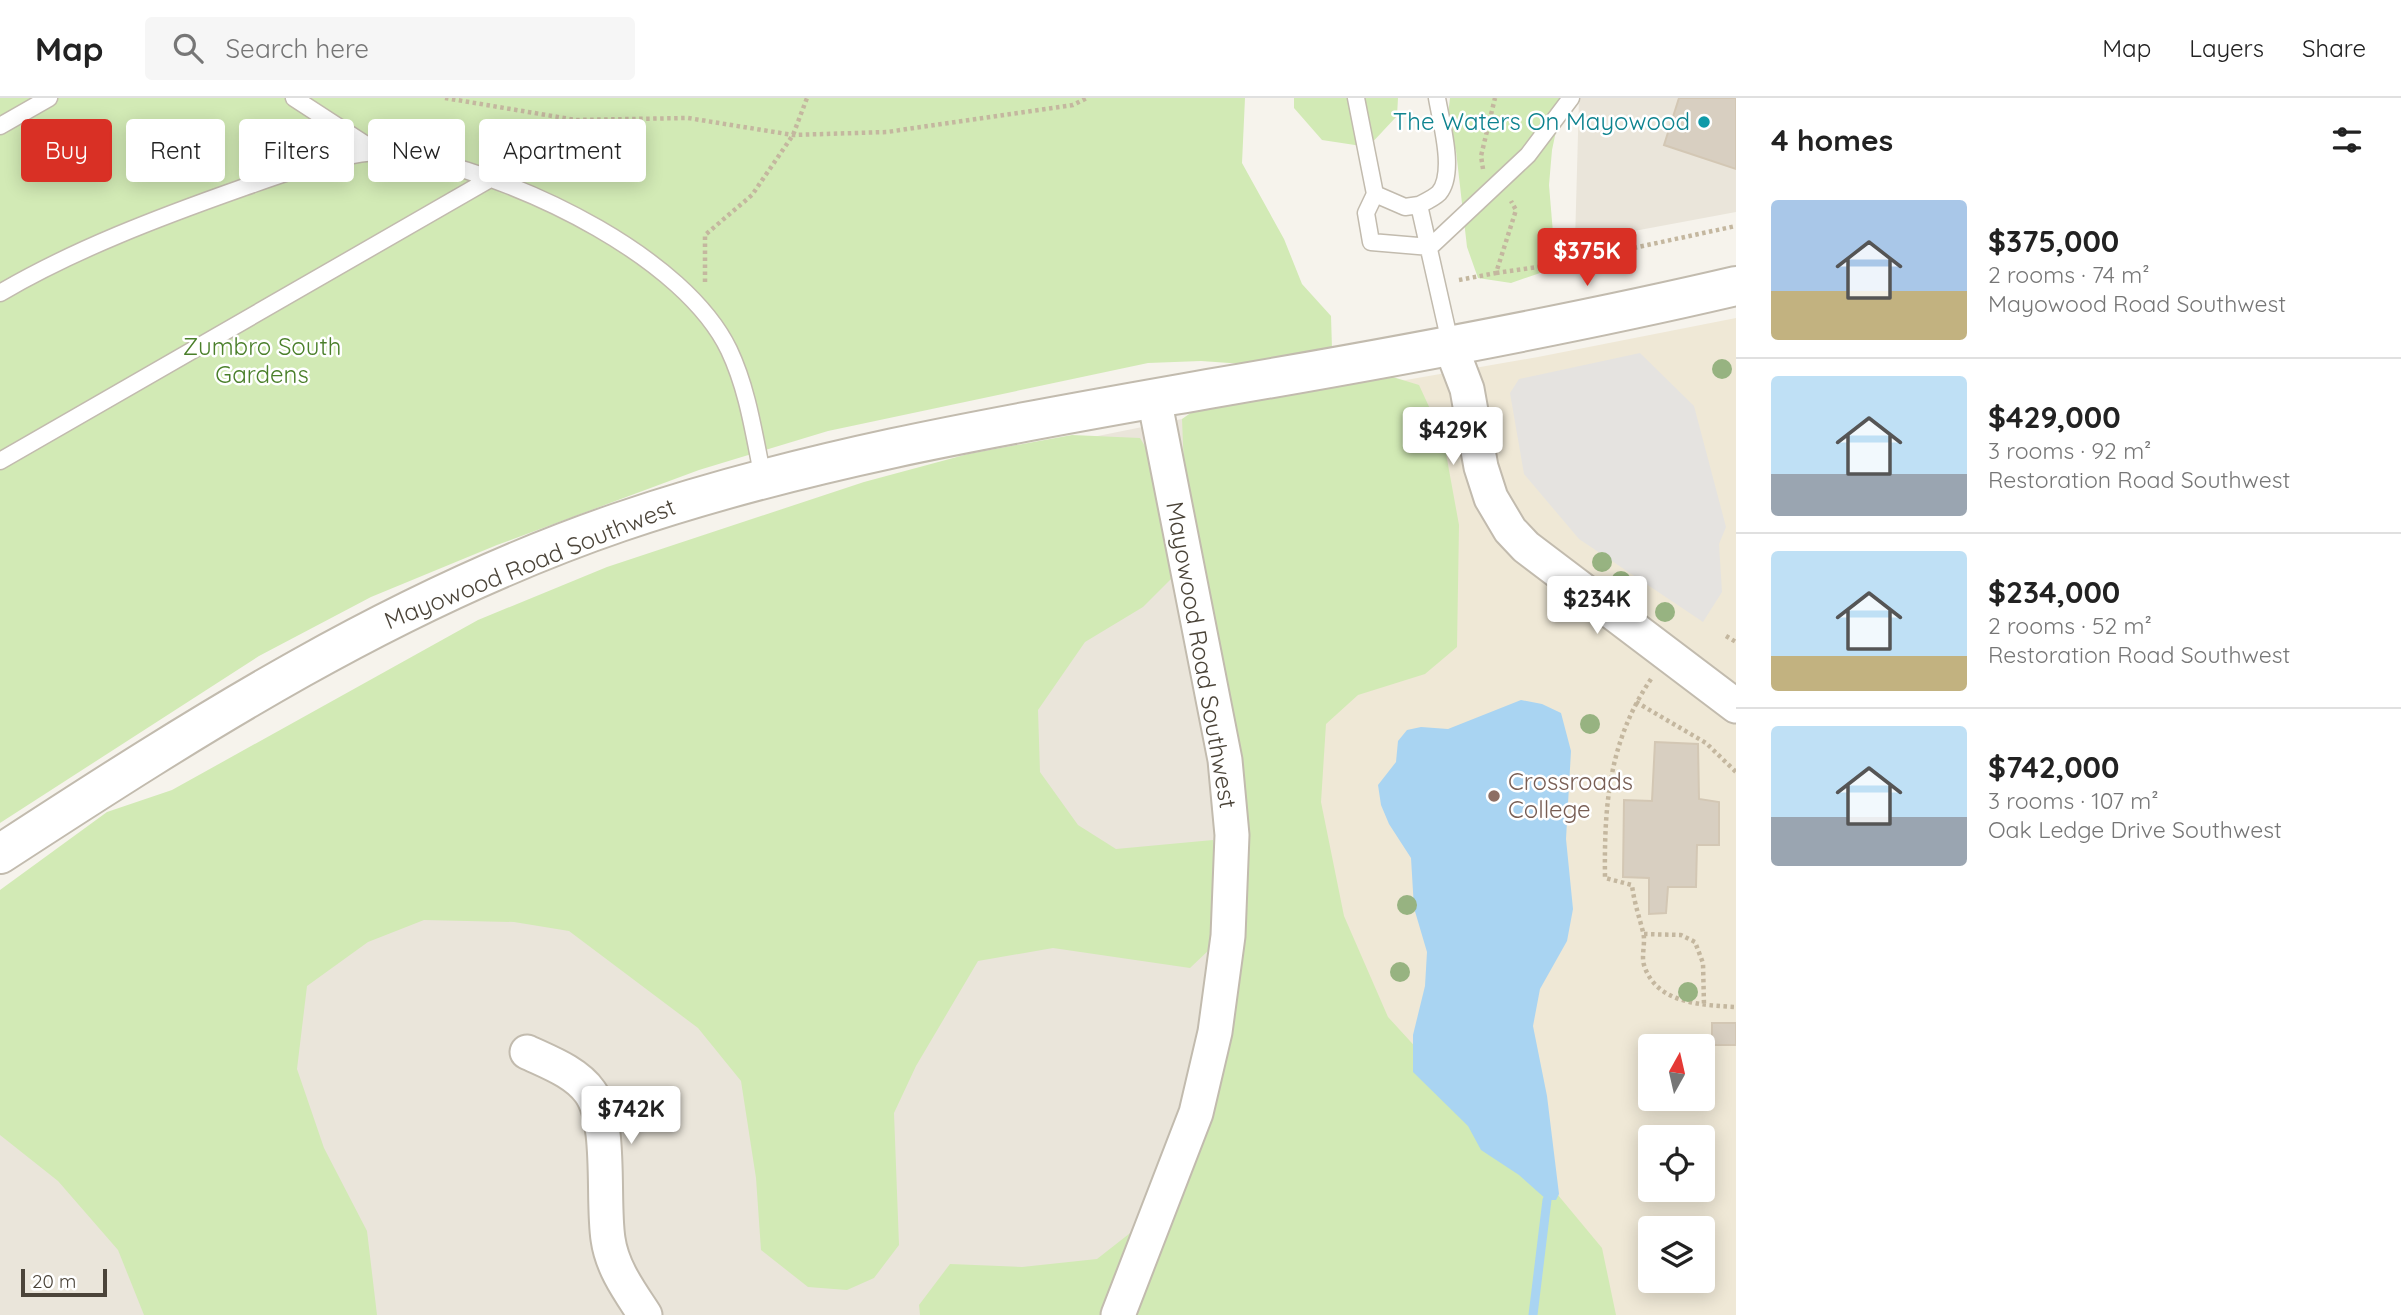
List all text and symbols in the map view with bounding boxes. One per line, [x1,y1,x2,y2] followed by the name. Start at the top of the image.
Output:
[145,17,635,80] search box
[35,28,103,69] text: Map
[169,29,207,67] icon: search
[225,32,369,65] text: Search here
[2102,33,2151,63] text: Map
[2189,33,2264,63] text: Layers
[2302,33,2366,63] text: Share
[1393,106,1690,136] place label: The Waters On Mayowood
[1696,114,1712,130] marker: The Waters On Mayowood
[21,119,112,182] chip: Buy
[126,119,225,182] chip: Rent
[239,119,354,182] chip: Filters
[368,119,465,182] chip: New
[479,119,646,182] chip: Apartment
[1771,121,1893,159] text: 4 homes
[2328,121,2366,159] icon: filters
[1988,222,2119,260] text: $375,000
[1538,228,1636,288] pin: $375K
[1827,228,1911,312] icon: home
[1553,236,1621,265] text: $375K
[1988,260,2150,289] text: 2 rooms · 74 m²
[1988,289,2286,318] text: Mayowood Road Southwest
[183,331,341,389] park label: Zumbro South Gardens
[1988,398,2121,436] text: $429,000
[1827,404,1911,488] icon: home
[1404,408,1502,467] pin: $429K
[1419,415,1487,444] text: $429K
[1988,436,2151,465] text: 3 rooms · 92 m²
[1988,465,2290,494] text: Restoration Road Southwest
[380,491,679,635] street label: Mayowood Road Southwest
[1160,499,1244,811] street label: Mayowood Road Southwest
[1988,573,2120,611] text: $234,000
[1548,576,1646,636] pin: $234K
[1827,579,1911,663] icon: home
[1563,584,1631,613] text: $234K
[1988,611,2152,640] text: 2 rooms · 52 m²
[1988,640,2290,669] text: Restoration Road Southwest
[1988,748,2119,786] text: $742,000
[1827,754,1911,838] icon: home
[1508,766,1633,824] place label: Crossroads College
[1988,786,2159,815] text: 3 rooms · 107 m²
[1486,788,1502,804] marker: Crossroads College
[1988,815,2282,844] text: Oak Ledge Drive Southwest
[1638,1034,1715,1111] north arrow
[1638,1034,1715,1293] map controls
[582,1086,680,1146] pin: $742K
[597,1094,665,1123] text: $742K
[1638,1125,1715,1202] button: locate
[1638,1216,1715,1293] button: layers
[21,1266,107,1298] scale bar
[32,1269,76,1293] text: 20 m

